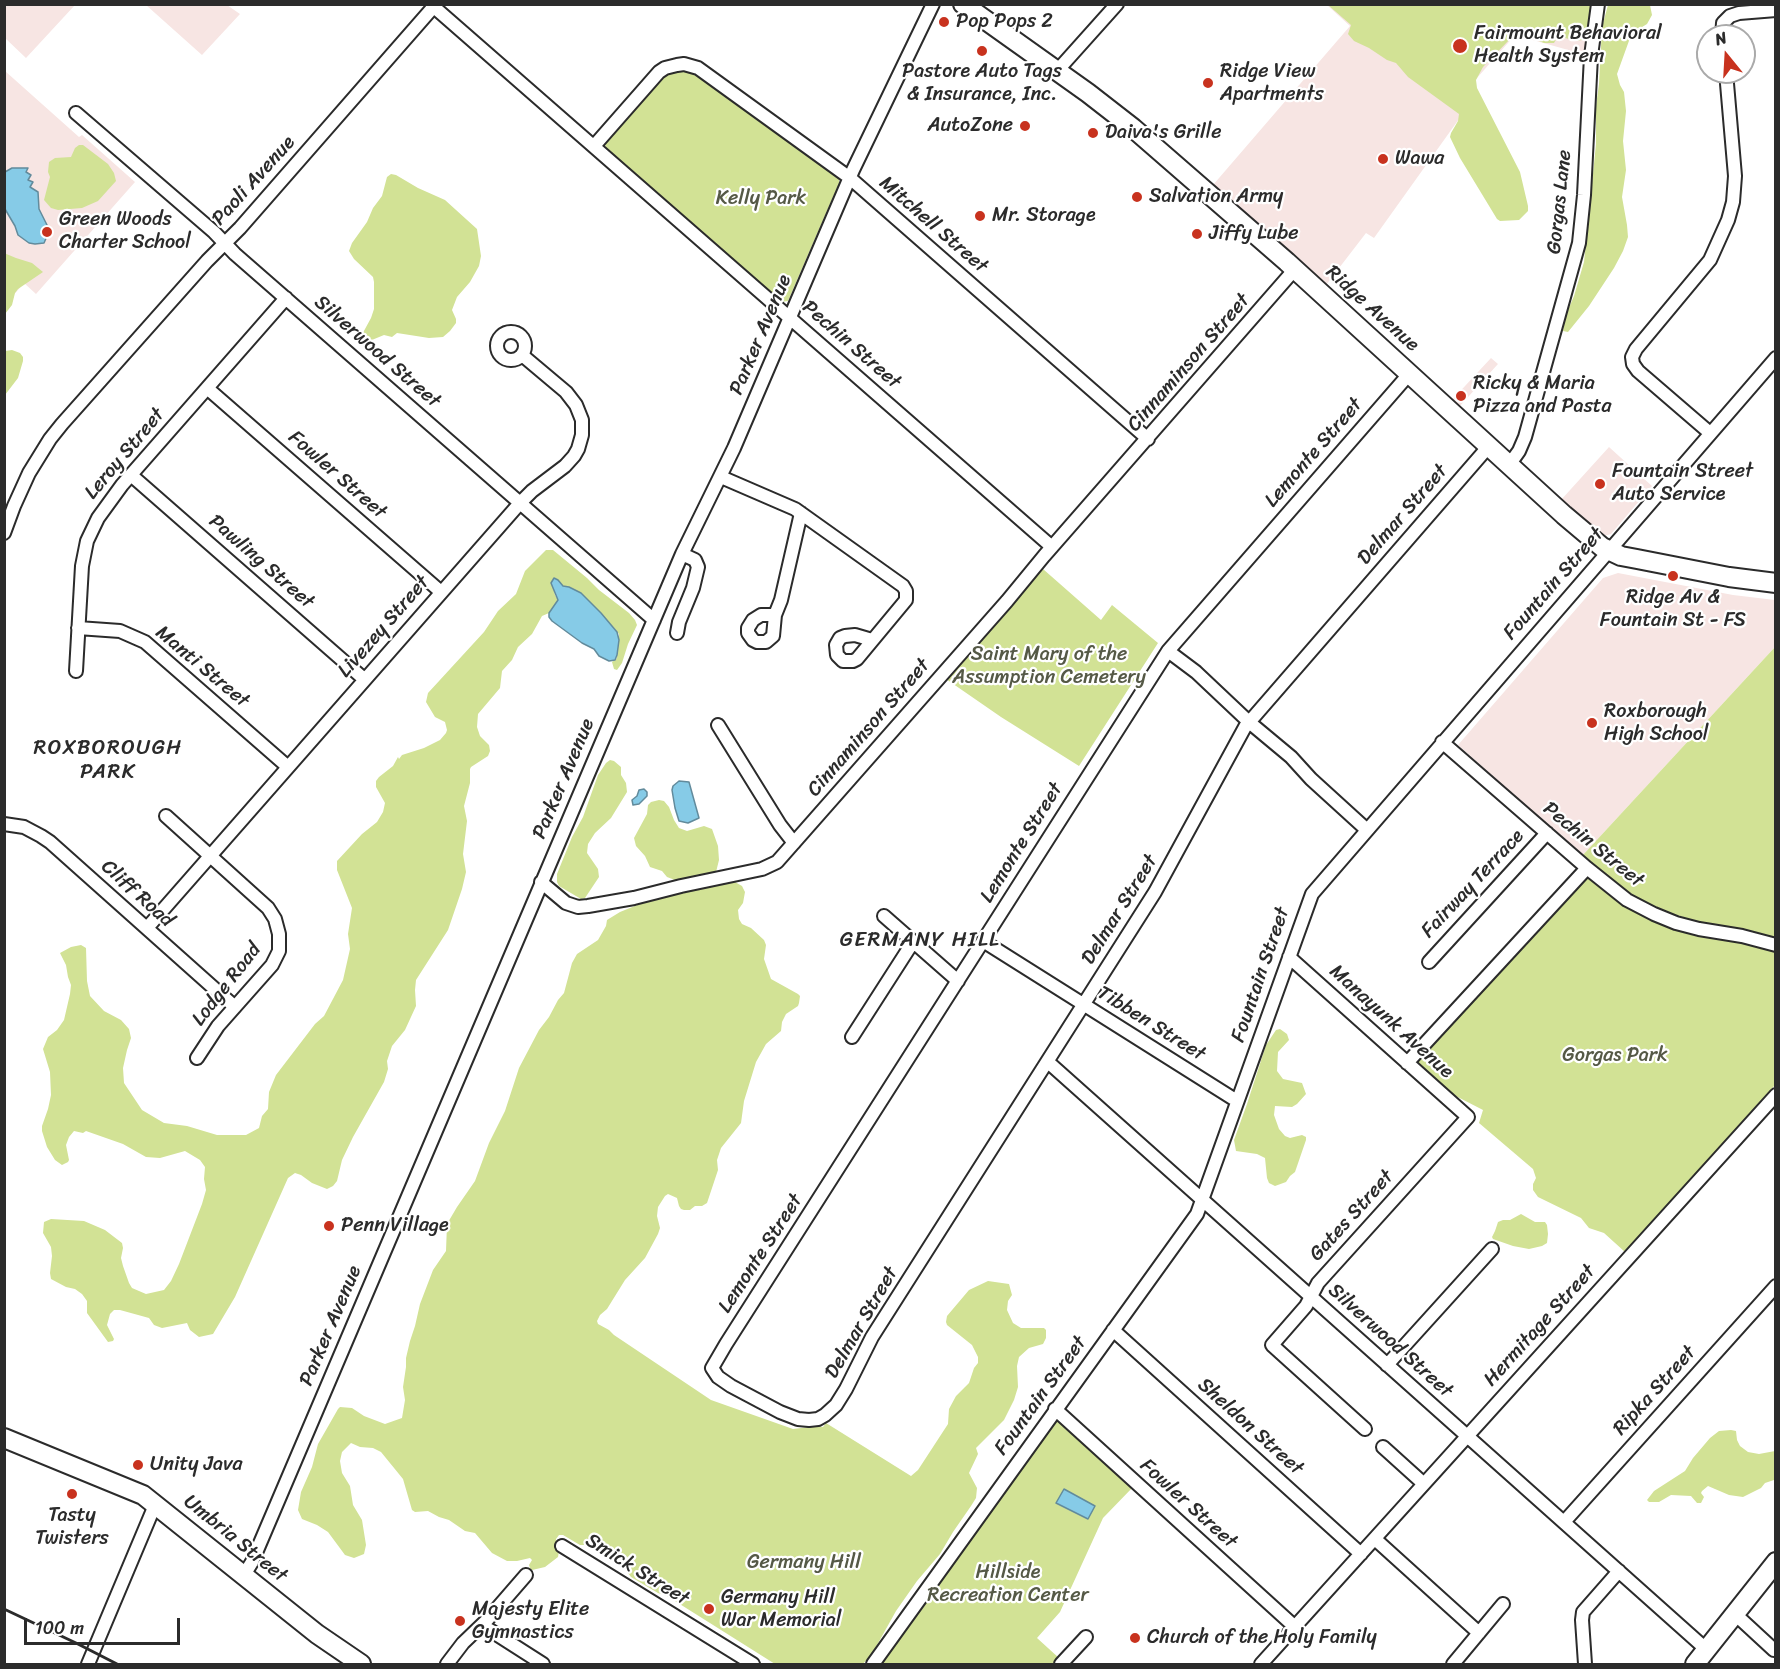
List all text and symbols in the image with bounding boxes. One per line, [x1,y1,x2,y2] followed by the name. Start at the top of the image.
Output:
[956,10,1053,34] place label: Pop Pops 2
[937,15,951,29] marker: Pop Pops 2
[1474,22,1662,69] place label: Fairmount Behavioral Health System
[1711,23,1731,54] text: N
[1696,24,1756,84] north arrow
[1451,37,1469,55] marker: Fairmount Behavioral Health System
[975,44,989,58] marker: Pastore Auto Tags & Insurance, Inc.
[902,60,1062,107] place label: Pastore Auto Tags & Insurance, Inc.
[1220,60,1324,107] place label: Ridge View Apartments
[1201,76,1215,90] marker: Ridge View Apartments
[927,114,1013,138] place label: AutoZone
[1018,119,1032,133] marker: AutoZone
[1105,121,1222,145] place label: Daiva's Grille
[1086,126,1100,140] marker: Daiva's Grille
[207,131,301,231] street label: Paoli Avenue
[1395,147,1444,171] place label: Wawa
[1543,149,1577,255] street label: Gorgas Lane
[1376,152,1390,166] marker: Wawa
[874,171,992,279] street label: Mitchell Street
[1149,185,1283,209] place label: Salvation Army
[716,187,806,211] park label: Kelly Park
[1130,190,1144,204] marker: Salvation Army
[992,204,1096,228] place label: Mr. Storage
[59,208,191,255] place label: Green Woods Charter School
[973,209,987,223] marker: Mr. Storage
[1209,222,1298,246] place label: Jiffy Lube
[40,225,54,239] marker: Green Woods Charter School
[1190,227,1204,241] marker: Jiffy Lube
[1320,261,1424,357] street label: Ridge Avenue
[725,271,797,399] street label: Parker Avenue
[1123,289,1255,437] street label: Cinnaminson Street
[309,291,445,413] street label: Silverwood Street
[797,296,905,394] street label: Pechin Street
[1473,372,1612,419] place label: Ricky & Maria Pizza and Pasta
[1454,389,1468,403] marker: Ricky & Maria Pizza and Pasta
[1260,393,1368,513] street label: Lemonte Street
[80,404,170,504] street label: Leroy Street
[283,426,391,524] street label: Fowler Street
[1353,460,1453,570] street label: Delmar Street
[1612,460,1753,507] place label: Fountain Street Auto Service
[1593,477,1607,491] marker: Fountain Street Auto Service
[204,510,318,614] street label: Pawling Street
[1499,523,1609,645] street label: Fountain Street
[1666,569,1680,583] marker: Ridge Av & Fountain St - FS
[333,571,435,683] street label: Livezey Street
[1600,586,1746,633] place label: Ridge Av & Fountain St - FS
[150,621,254,713] street label: Manti Street
[952,643,1146,690] park label: Saint Mary of the Assumption Cemetery
[803,654,935,802] street label: Cinnaminson Street
[1604,700,1708,747] place label: Roxborough High School
[528,715,600,843] street label: Parker Avenue
[1585,716,1599,730] marker: Roxborough High School
[33,736,183,786] district label: ROXBOROUGH PARK
[976,779,1068,907] street label: Lemonte Street
[1538,797,1648,893] street label: Pechin Street
[1417,825,1529,943] street label: Fairway Terrace
[1077,851,1163,969] street label: Delmar Street
[96,855,178,933] street label: Cliff Road
[1227,904,1295,1046] street label: Fountain Street
[840,928,1000,954] district label: GERMANY HILL
[187,939,267,1031] street label: Lodge Road
[1324,960,1458,1084] street label: Manayunk Avenue
[1093,981,1209,1067] street label: Tibben Street
[1562,1044,1668,1068] park label: Gorgas Park
[1305,1166,1399,1266] street label: Gates Street
[714,1190,808,1318] street label: Lemonte Street
[341,1214,449,1238] place label: Penn Village
[322,1219,336,1233] marker: Penn Village
[1479,1260,1601,1392] street label: Hermitage Street
[295,1262,367,1390] street label: Parker Avenue
[820,1263,904,1383] street label: Delmar Street
[1323,1279,1457,1403] street label: Silverwood Street
[990,1332,1092,1460] street label: Fountain Street
[1609,1341,1701,1441] street label: Ripka Street
[1192,1373,1308,1481] street label: Sheldon Street
[150,1453,242,1477] place label: Unity Java
[1134,1454,1242,1554] street label: Fowler Street
[131,1458,145,1472] marker: Unity Java
[65,1487,79,1501] marker: Tasty Twisters
[178,1490,292,1588] street label: Umbria Street
[35,1504,109,1551] place label: Tasty Twisters
[581,1529,693,1611] street label: Smick Street
[747,1551,861,1575] park label: Germany Hill
[927,1561,1089,1608] park label: Hillside Recreation Center
[721,1586,841,1633] place label: Germany Hill War Memorial
[472,1598,589,1645] place label: Majesty Elite Gymnastics
[702,1602,716,1616] marker: Germany Hill War Memorial
[27,1606,183,1644] scale bar
[35,1612,84,1644] text: 100 m
[453,1614,467,1628] marker: Majesty Elite Gymnastics
[1147,1626,1377,1650] place label: Church of the Holy Family
[1128,1631,1142,1645] marker: Church of the Holy Family

